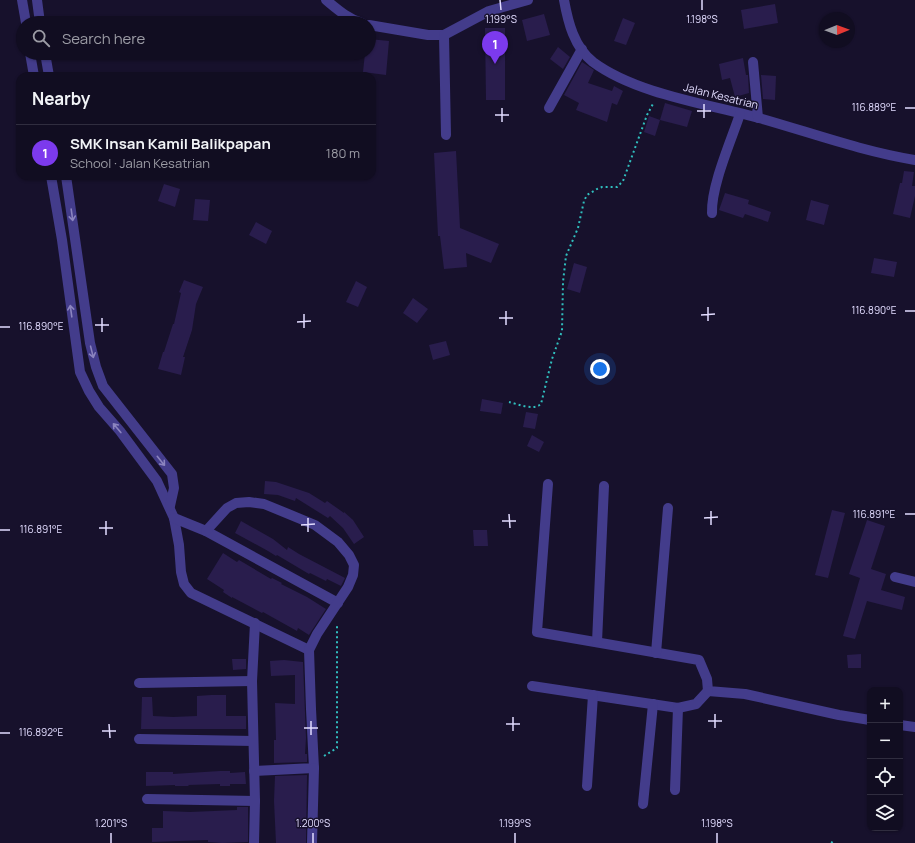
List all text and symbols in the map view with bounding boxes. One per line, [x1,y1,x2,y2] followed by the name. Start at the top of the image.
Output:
[485,12,517,26] text: 1.199°S
[686,12,718,26] text: 1.198°S
[819,12,855,48] north arrow
[16,16,376,60] search box
[30,27,52,49] icon: search
[62,28,145,49] text: Search here
[482,31,508,64] pin: 1
[682,79,760,112] street label: Jalan Kesatrian
[32,87,90,110] text: Nearby
[852,100,897,114] text: 116.889°E
[70,133,271,154] text: SMK Insan Kamil Balikpapan
[42,144,48,162] text: 1
[326,144,360,162] text: 180 m
[70,154,210,172] text: School · Jalan Kesatrian
[68,208,76,221] one-way arrow
[852,303,897,317] text: 116.890°E
[67,305,75,318] one-way arrow
[19,319,64,333] text: 116.890°E
[89,345,96,358] one-way arrow
[590,359,610,379] your location
[112,422,121,433] one-way arrow
[156,455,165,466] one-way arrow
[853,507,896,521] text: 116.891°E
[20,522,63,536] text: 116.891°E
[867,687,903,831] map controls
[867,687,903,723] button: +
[867,723,903,759] button: −
[19,725,64,739] text: 116.892°E
[867,759,903,795] button: locate
[867,795,903,831] button: layers
[95,816,127,830] text: 1.201°S
[296,816,330,830] text: 1.200°S
[499,816,531,830] text: 1.199°S
[701,816,733,830] text: 1.198°S

